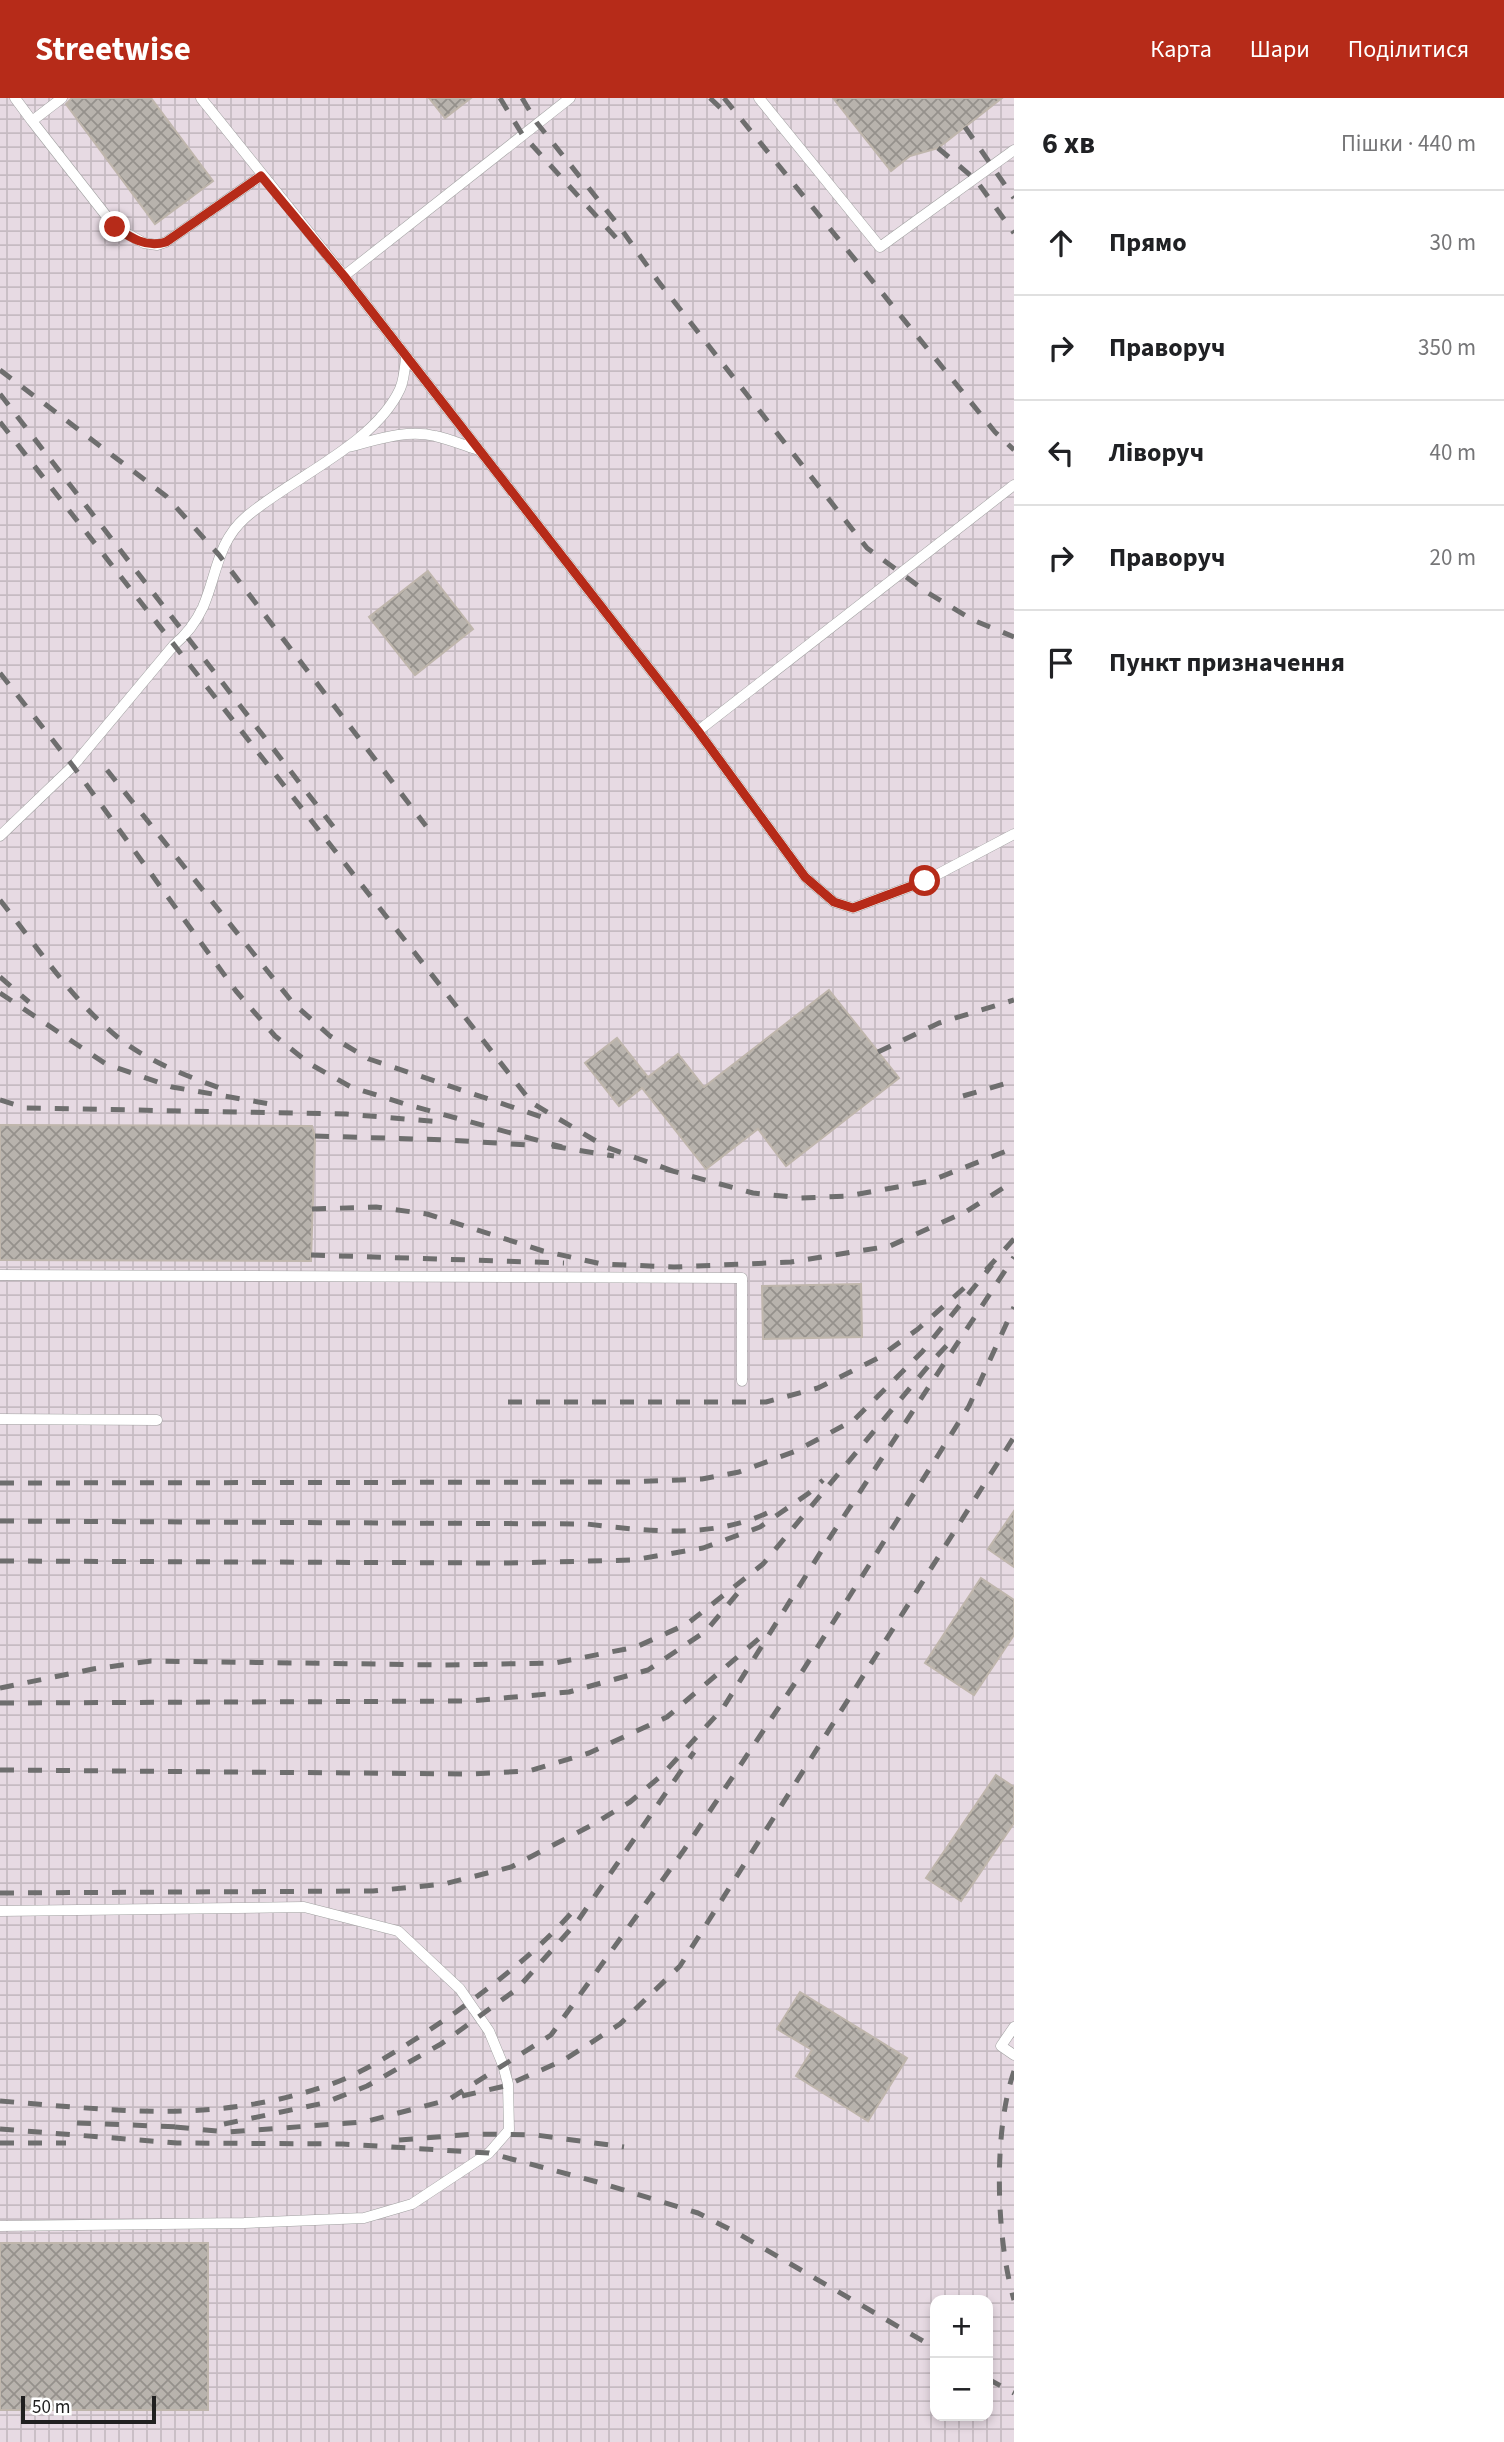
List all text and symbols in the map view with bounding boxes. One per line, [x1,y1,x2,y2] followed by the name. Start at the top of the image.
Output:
[35,26,191,73] text: Streetwise
[1150,32,1212,67] text: Карта
[1250,32,1310,67] text: Шари
[1348,32,1469,67] text: Поділитися
[1042,122,1095,165] text: 6 хв
[1341,127,1476,160] text: Пішки · 440 m
[99,211,130,242] route end
[1042,224,1080,262] icon: ahead
[1109,224,1187,261] text: Прямо
[1429,226,1476,259] text: 30 m
[1042,329,1080,367] icon: right
[1109,329,1225,366] text: Праворуч
[1418,331,1476,364] text: 350 m
[1042,434,1080,472] icon: left
[1109,434,1204,471] text: Ліворуч
[1429,436,1476,469] text: 40 m
[1042,539,1080,577] icon: right
[1109,539,1225,576] text: Праворуч
[1429,541,1476,574] text: 20 m
[1042,644,1080,682] icon: arrive
[1109,644,1345,681] text: Пункт призначення
[909,865,940,896] route start
[930,2295,993,2421] map controls
[930,2295,993,2358] button: +
[930,2358,993,2421] button: −
[21,2393,156,2425] scale bar
[32,2394,70,2421] text: 50 m

